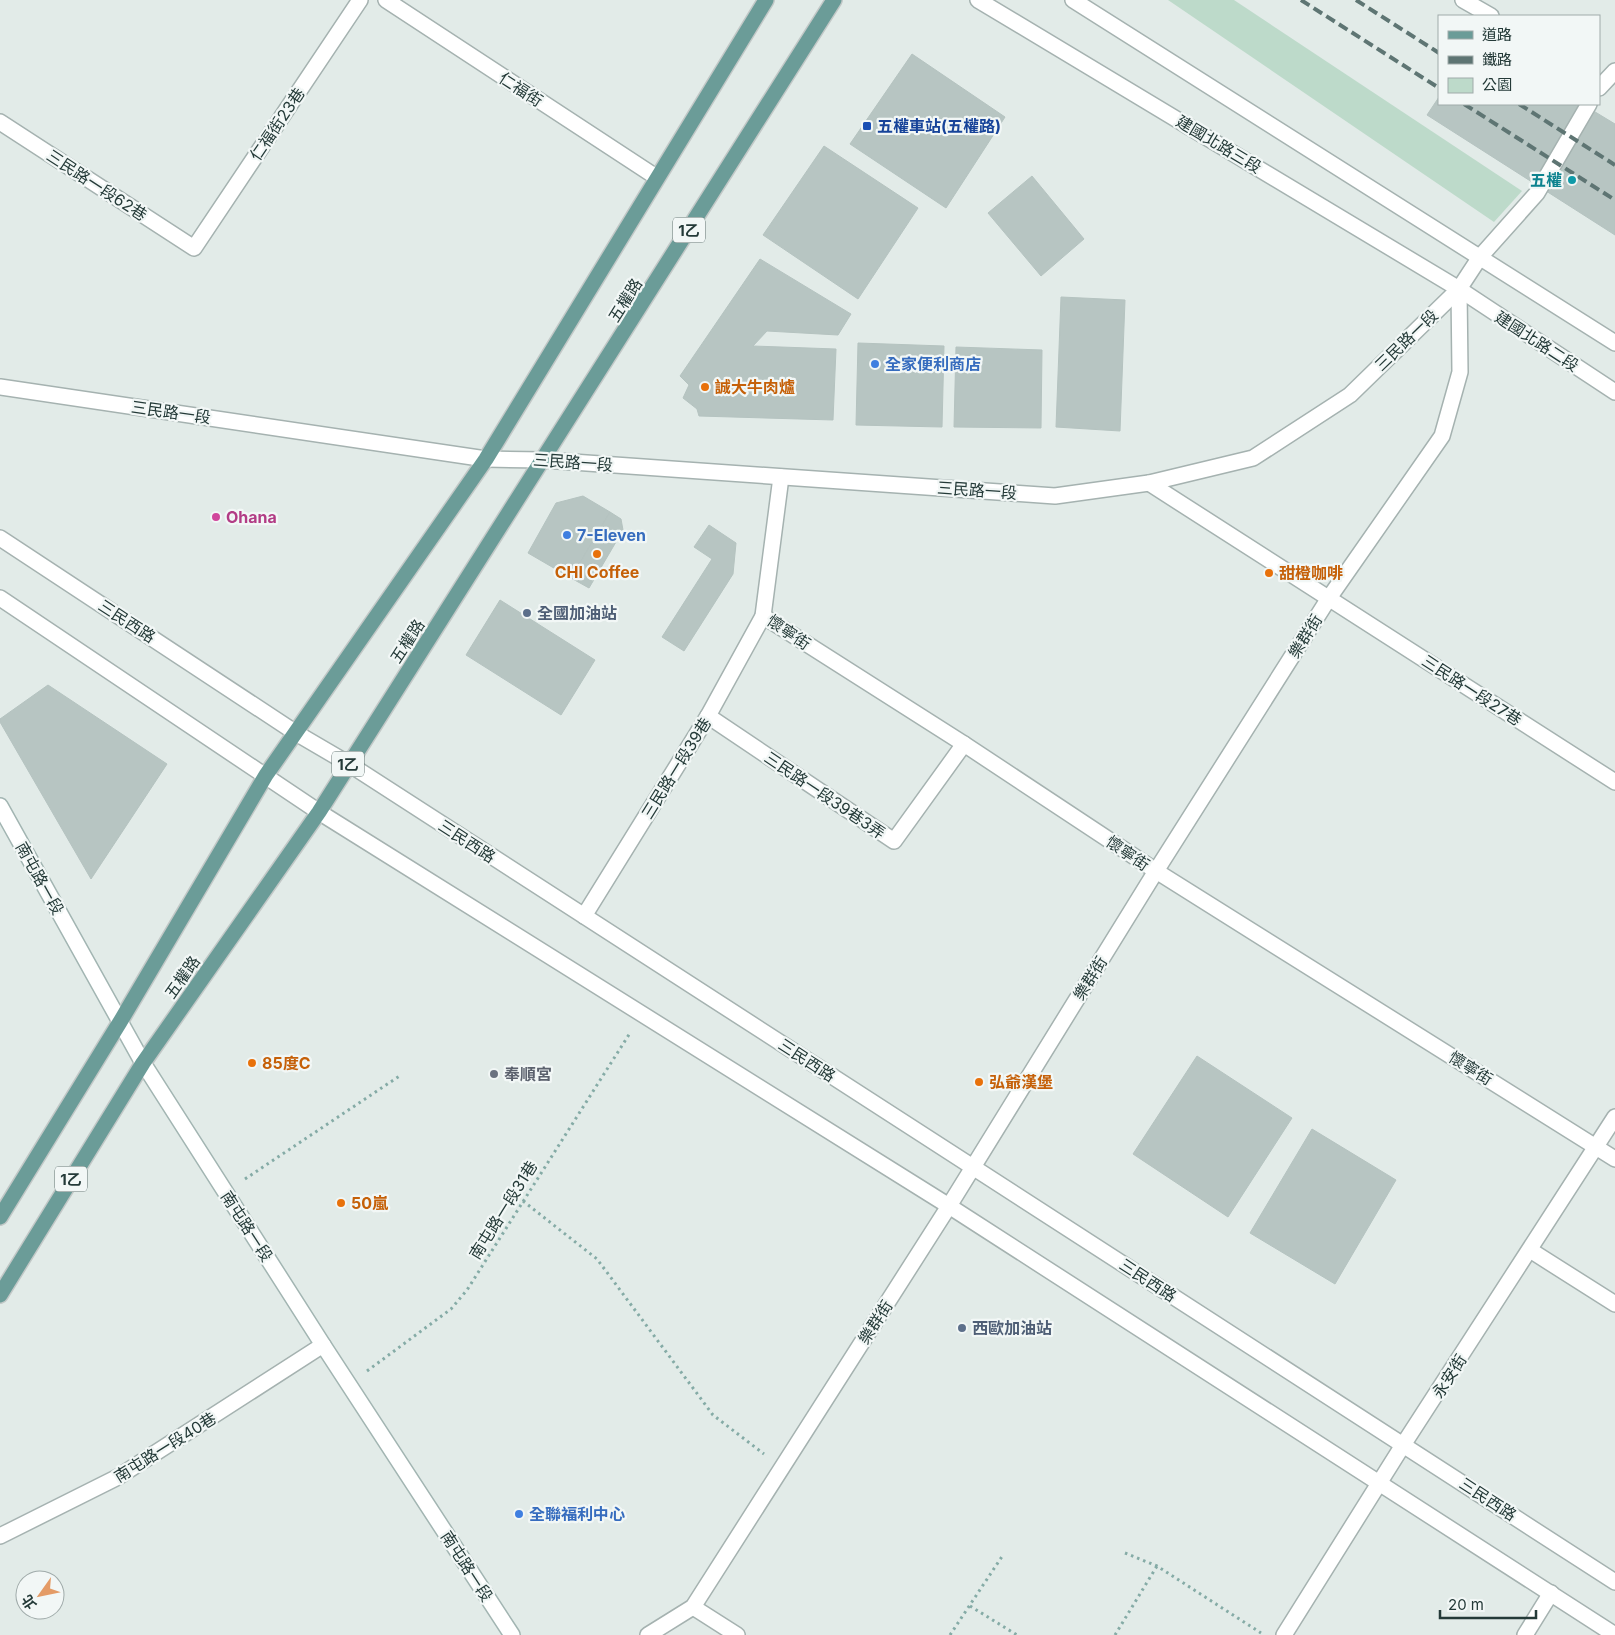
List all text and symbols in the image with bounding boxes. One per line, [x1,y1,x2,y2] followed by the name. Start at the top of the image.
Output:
[1438,15,1600,105] legend
[1482,25,1512,44] text: 道路
[1482,50,1512,69] text: 鐵路
[495,68,547,110] street label: 仁福街
[1482,75,1512,94] text: 公園
[245,84,309,164] street label: 仁福街23巷
[1173,111,1265,177] street label: 建國北路三段
[877,116,1001,136] place label: 五權車站(五權路)
[861,120,873,132] marker: 五權車站(五權路)
[43,145,151,225] street label: 三民路一段62巷
[1530,170,1562,190] place label: 五權
[1566,174,1578,186] marker: 五權
[673,218,705,242] road number: 1乙
[604,274,646,326] street label: 五權路
[1370,305,1442,375] street label: 三民路一段
[1491,306,1583,376] street label: 建國北路二段
[885,354,981,374] place label: 全家便利商店
[869,358,881,370] marker: 全家便利商店
[715,377,795,397] place label: 誠大牛肉爐
[699,381,711,393] marker: 誠大牛肉爐
[130,397,212,427] street label: 三民路一段
[532,449,614,475] street label: 三民路一段
[936,477,1018,503] street label: 三民路一段
[226,507,277,527] place label: Ohana
[210,511,222,523] marker: Ohana
[577,525,646,545] place label: 7-Eleven
[561,529,573,541] marker: 7-Eleven
[591,548,603,560] marker: CHI Coffee
[555,562,639,582] place label: CHI Coffee
[1279,563,1343,583] place label: 甜橙咖啡
[1263,567,1275,579] marker: 甜橙咖啡
[95,595,159,647] street label: 三民西路
[537,603,617,623] place label: 全國加油站
[521,607,533,619] marker: 全國加油站
[764,610,814,654] street label: 懷寧街
[1284,610,1326,662] street label: 樂群街
[386,615,428,667] street label: 五權路
[1418,650,1526,730] street label: 三民路一段27巷
[637,714,715,822] street label: 三民路一段39巷
[761,747,889,843] street label: 三民路一段39巷3弄
[332,752,364,776] road number: 1乙
[435,815,499,867] street label: 三民西路
[1103,831,1153,875] street label: 懷寧街
[12,838,68,918] street label: 南屯路一段
[160,952,204,1002] street label: 五權路
[1069,952,1111,1004] street label: 樂群街
[775,1034,839,1086] street label: 三民西路
[1445,1047,1497,1089] street label: 懷寧街
[262,1053,311,1073] place label: 85度C
[246,1057,258,1069] marker: 85度C
[504,1064,552,1084] place label: 奉順宮
[488,1068,500,1080] marker: 奉順宮
[989,1072,1053,1092] place label: 弘爺漢堡
[973,1076,985,1088] marker: 弘爺漢堡
[465,1157,541,1263] street label: 南屯路一段31巷
[55,1166,87,1192] road number: 1乙
[217,1187,277,1265] street label: 南屯路一段
[351,1193,389,1213] place label: 50嵐
[335,1197,347,1209] marker: 50嵐
[1116,1254,1180,1306] street label: 三民西路
[854,1296,896,1348] street label: 樂群街
[972,1318,1052,1338] place label: 西歐加油站
[956,1322,968,1334] marker: 西歐加油站
[1428,1350,1470,1402] street label: 永安街
[110,1408,220,1486] street label: 南屯路一段40巷
[1456,1473,1520,1525] street label: 三民西路
[529,1504,625,1524] place label: 全聯福利中心
[513,1508,525,1520] marker: 全聯福利中心
[437,1527,497,1605] street label: 南屯路一段
[15,1570,65,1620] north arrow
[1440,1588,1536,1620] scale bar
[18,1592,40,1613] text: 北
[1448,1595,1484,1614] text: 20 m

